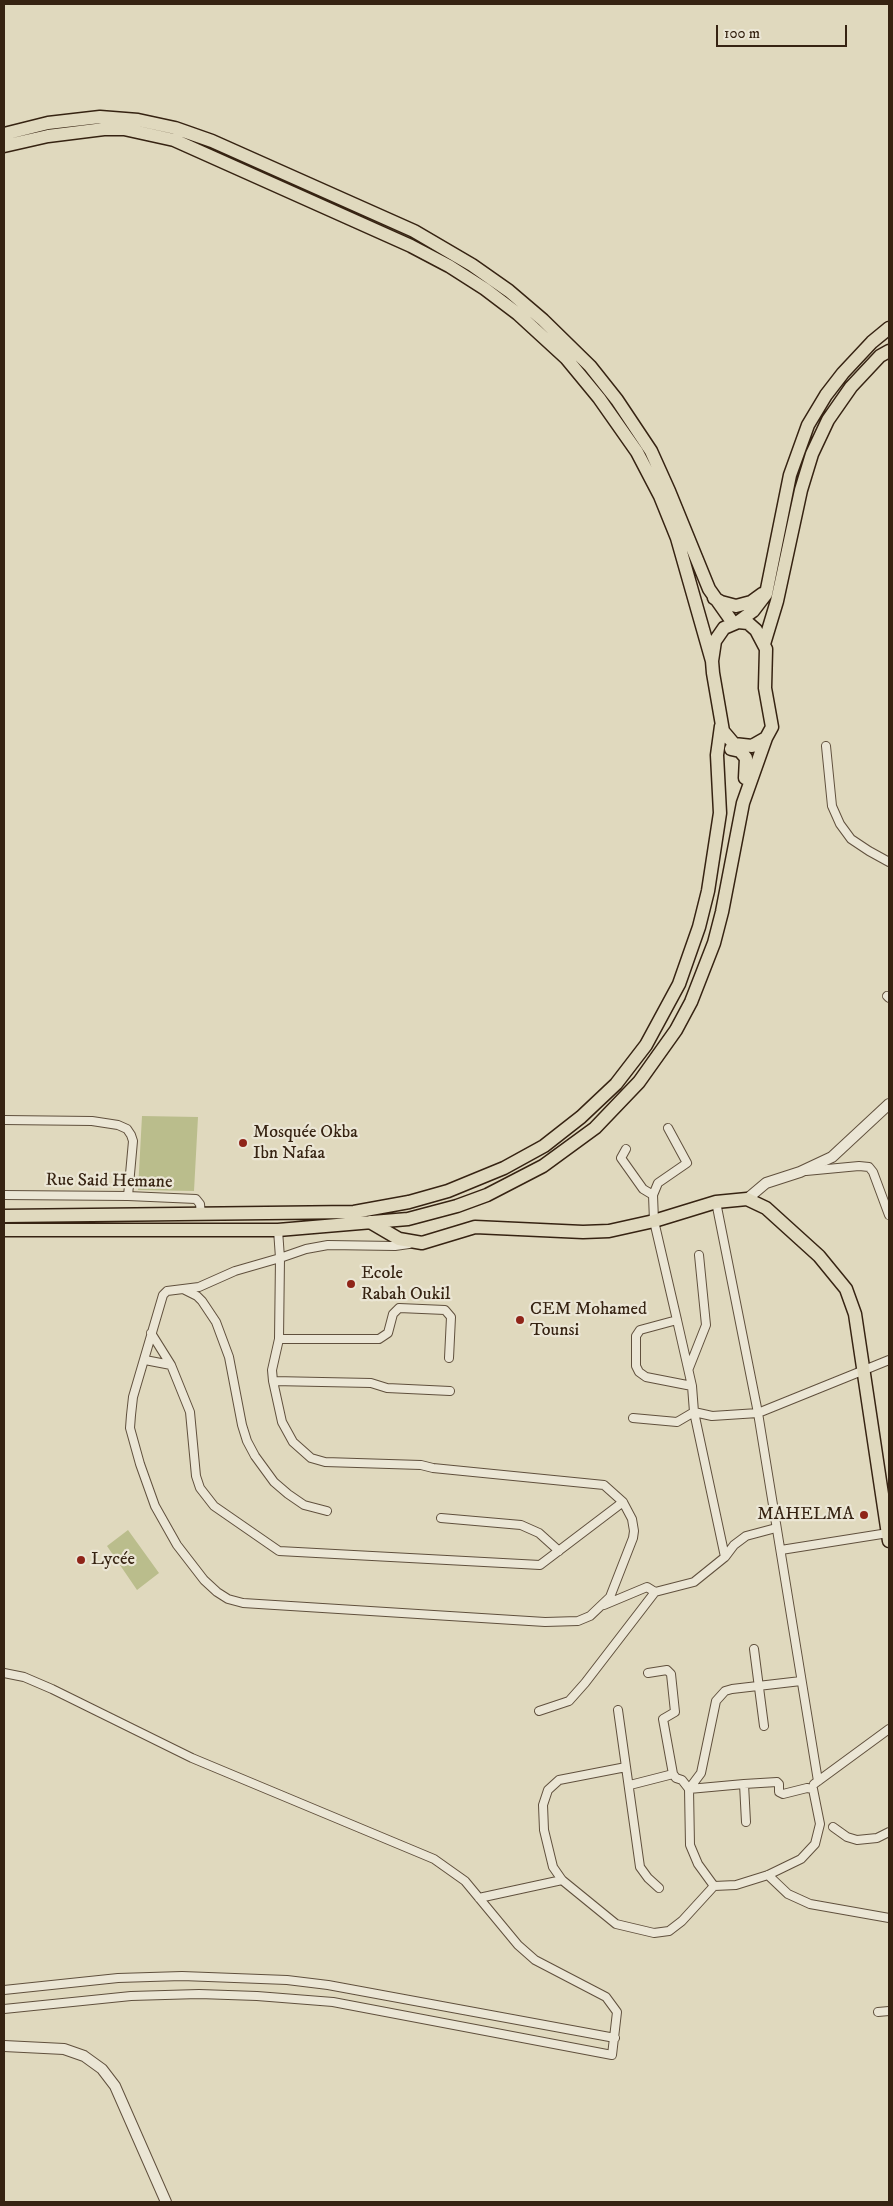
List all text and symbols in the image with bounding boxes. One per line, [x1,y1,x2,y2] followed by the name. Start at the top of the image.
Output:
[718,15,849,47] scale bar
[724,24,760,43] text: 100 m
[253,1122,358,1164] place label: Mosquée Okba Ibn Nafaa
[237,1137,249,1149] marker: Mosquée Okba Ibn Nafaa
[45,1170,173,1194] street label: Rue Said Hemane
[361,1263,450,1306] place label: Ecole Rabah Oukil
[345,1278,357,1290] marker: Ecole Rabah Oukil
[530,1299,647,1342] place label: CEM Mohamed Tounsi
[514,1314,526,1326] marker: CEM Mohamed Tounsi
[757,1504,854,1526] place label: MAHELMA
[858,1509,870,1521] marker: MAHELMA
[91,1549,135,1571] place label: Lycée
[75,1554,87,1566] marker: Lycée

